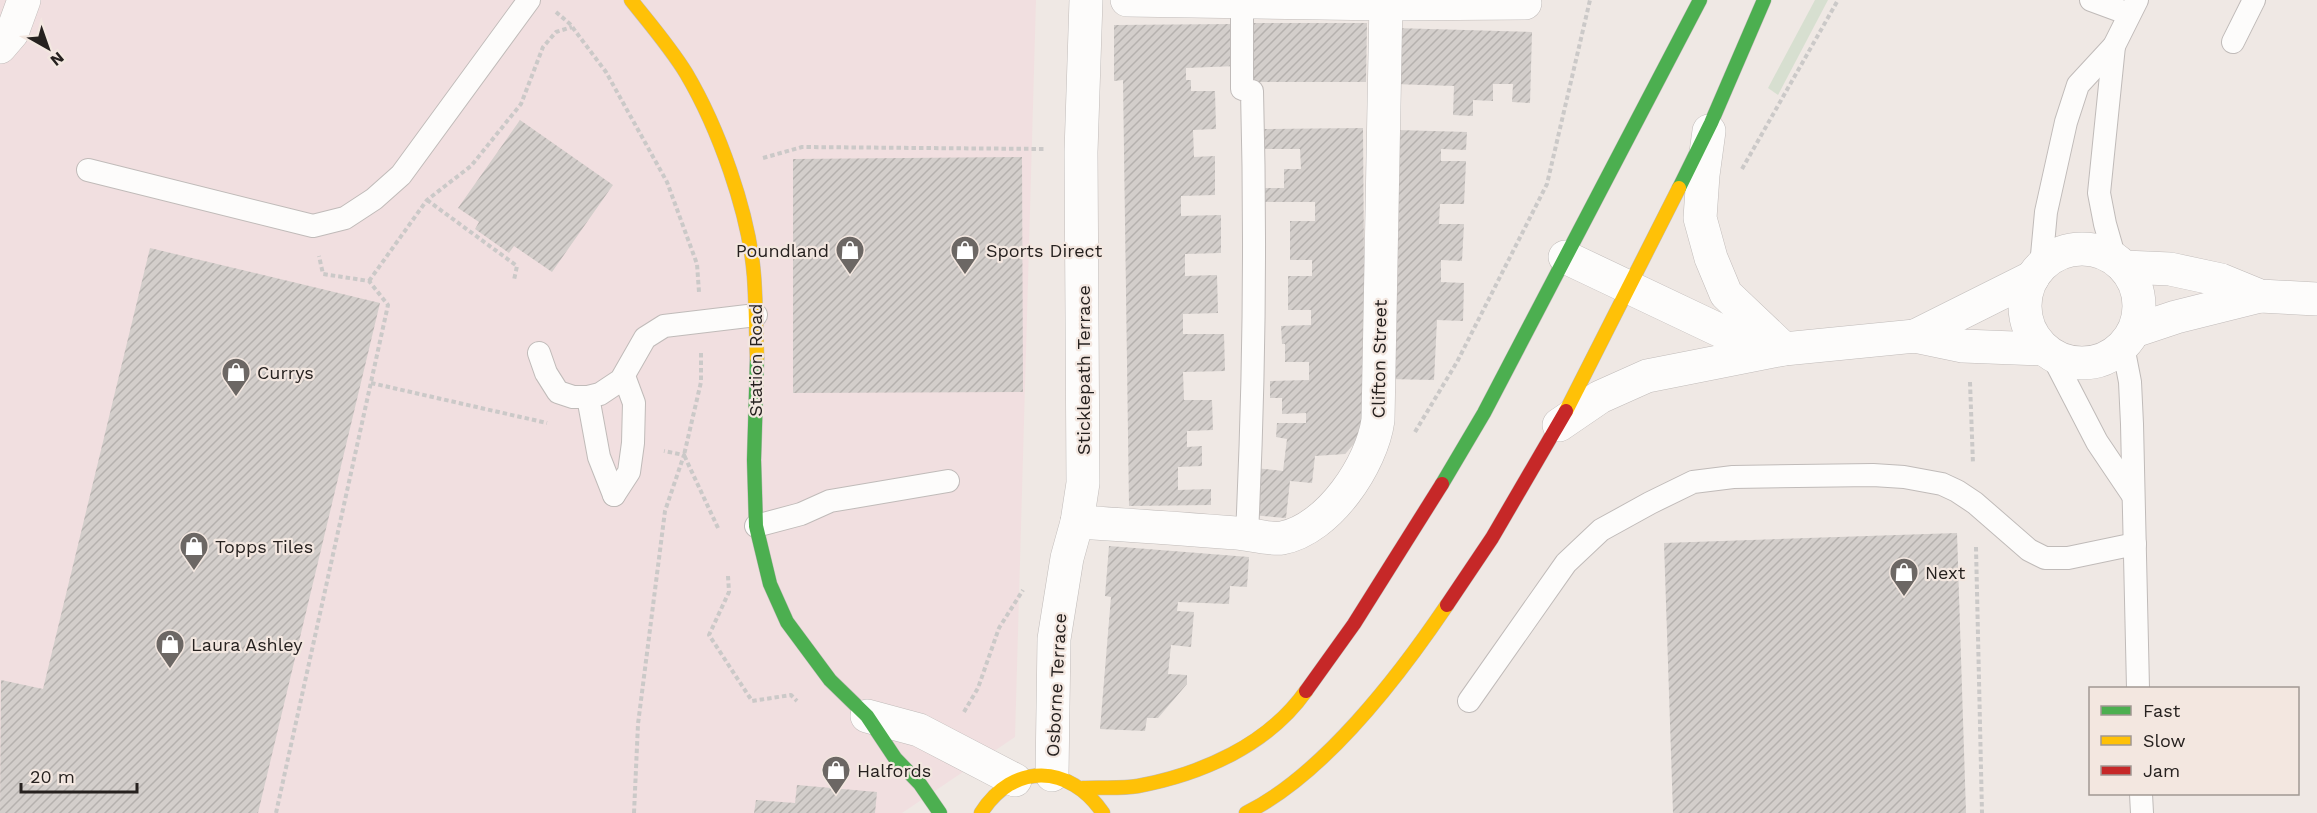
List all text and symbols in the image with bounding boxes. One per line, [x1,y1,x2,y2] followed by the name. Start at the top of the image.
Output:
[18,18,78,78] north arrow
[47,48,68,70] text: N
[834,234,866,276] shop icon: Poundland
[949,234,981,276] shop icon: Sports Direct
[736,240,829,261] place label: Poundland
[986,240,1103,261] place label: Sports Direct
[1073,285,1094,455] street label: Sticklepath Terrace
[1367,299,1391,418] street label: Clifton Street
[745,303,766,417] street label: Station Road
[220,356,252,398] shop icon: Currys
[257,362,314,383] place label: Currys
[178,530,210,572] shop icon: Topps Tiles
[215,536,313,557] place label: Topps Tiles
[1888,556,1920,598] shop icon: Next
[1925,562,1966,583] place label: Next
[1042,613,1070,757] street label: Osborne Terrace
[154,628,186,670] shop icon: Laura Ashley
[191,634,303,655] place label: Laura Ashley
[2089,687,2299,795] legend
[2143,700,2181,721] text: Fast
[2143,730,2186,751] text: Slow
[820,754,852,796] shop icon: Halfords
[21,756,136,794] scale bar
[857,760,931,781] place label: Halfords
[2143,760,2180,781] text: Jam
[30,766,75,787] text: 20 m

